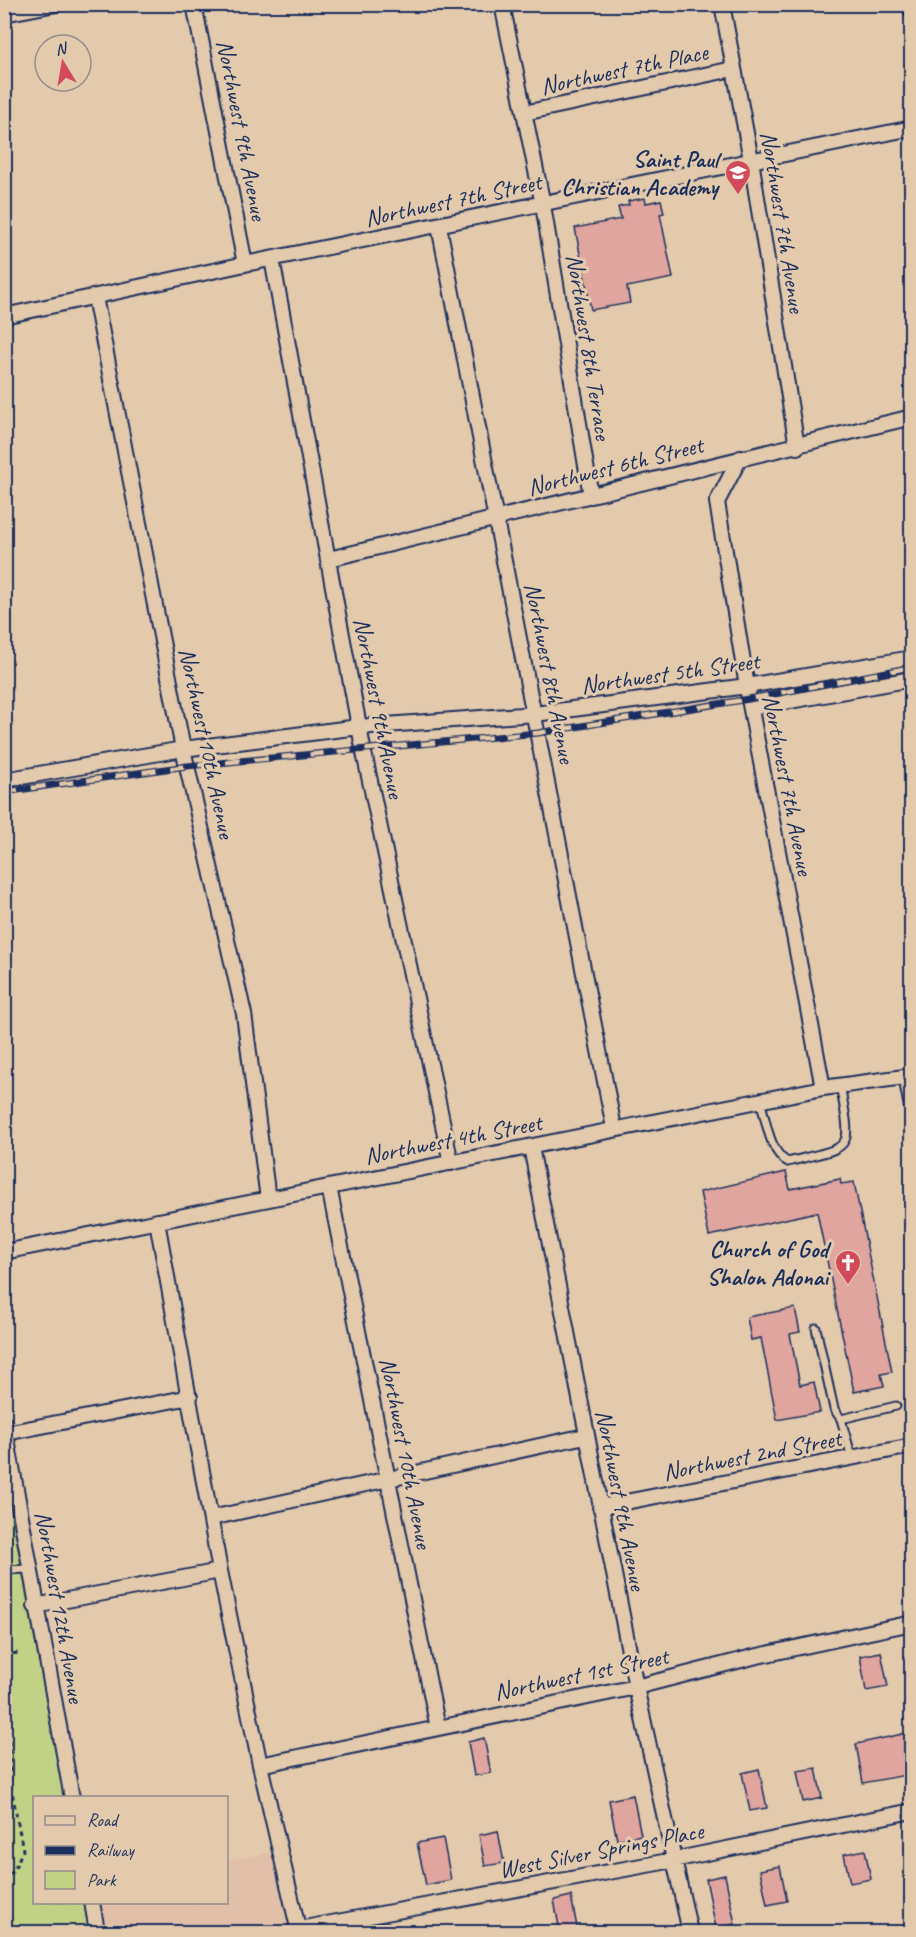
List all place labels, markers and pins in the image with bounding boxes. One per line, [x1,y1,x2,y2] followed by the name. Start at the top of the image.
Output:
[561,144,723,202] place label: Saint Paul Christian Academy
[723,158,753,196] school or university icon: Saint Paul Christian Academy
[707,1234,832,1292] place label: Church of God Shalon Adonai
[833,1248,863,1286] church icon: Church of God Shalon Adonai

